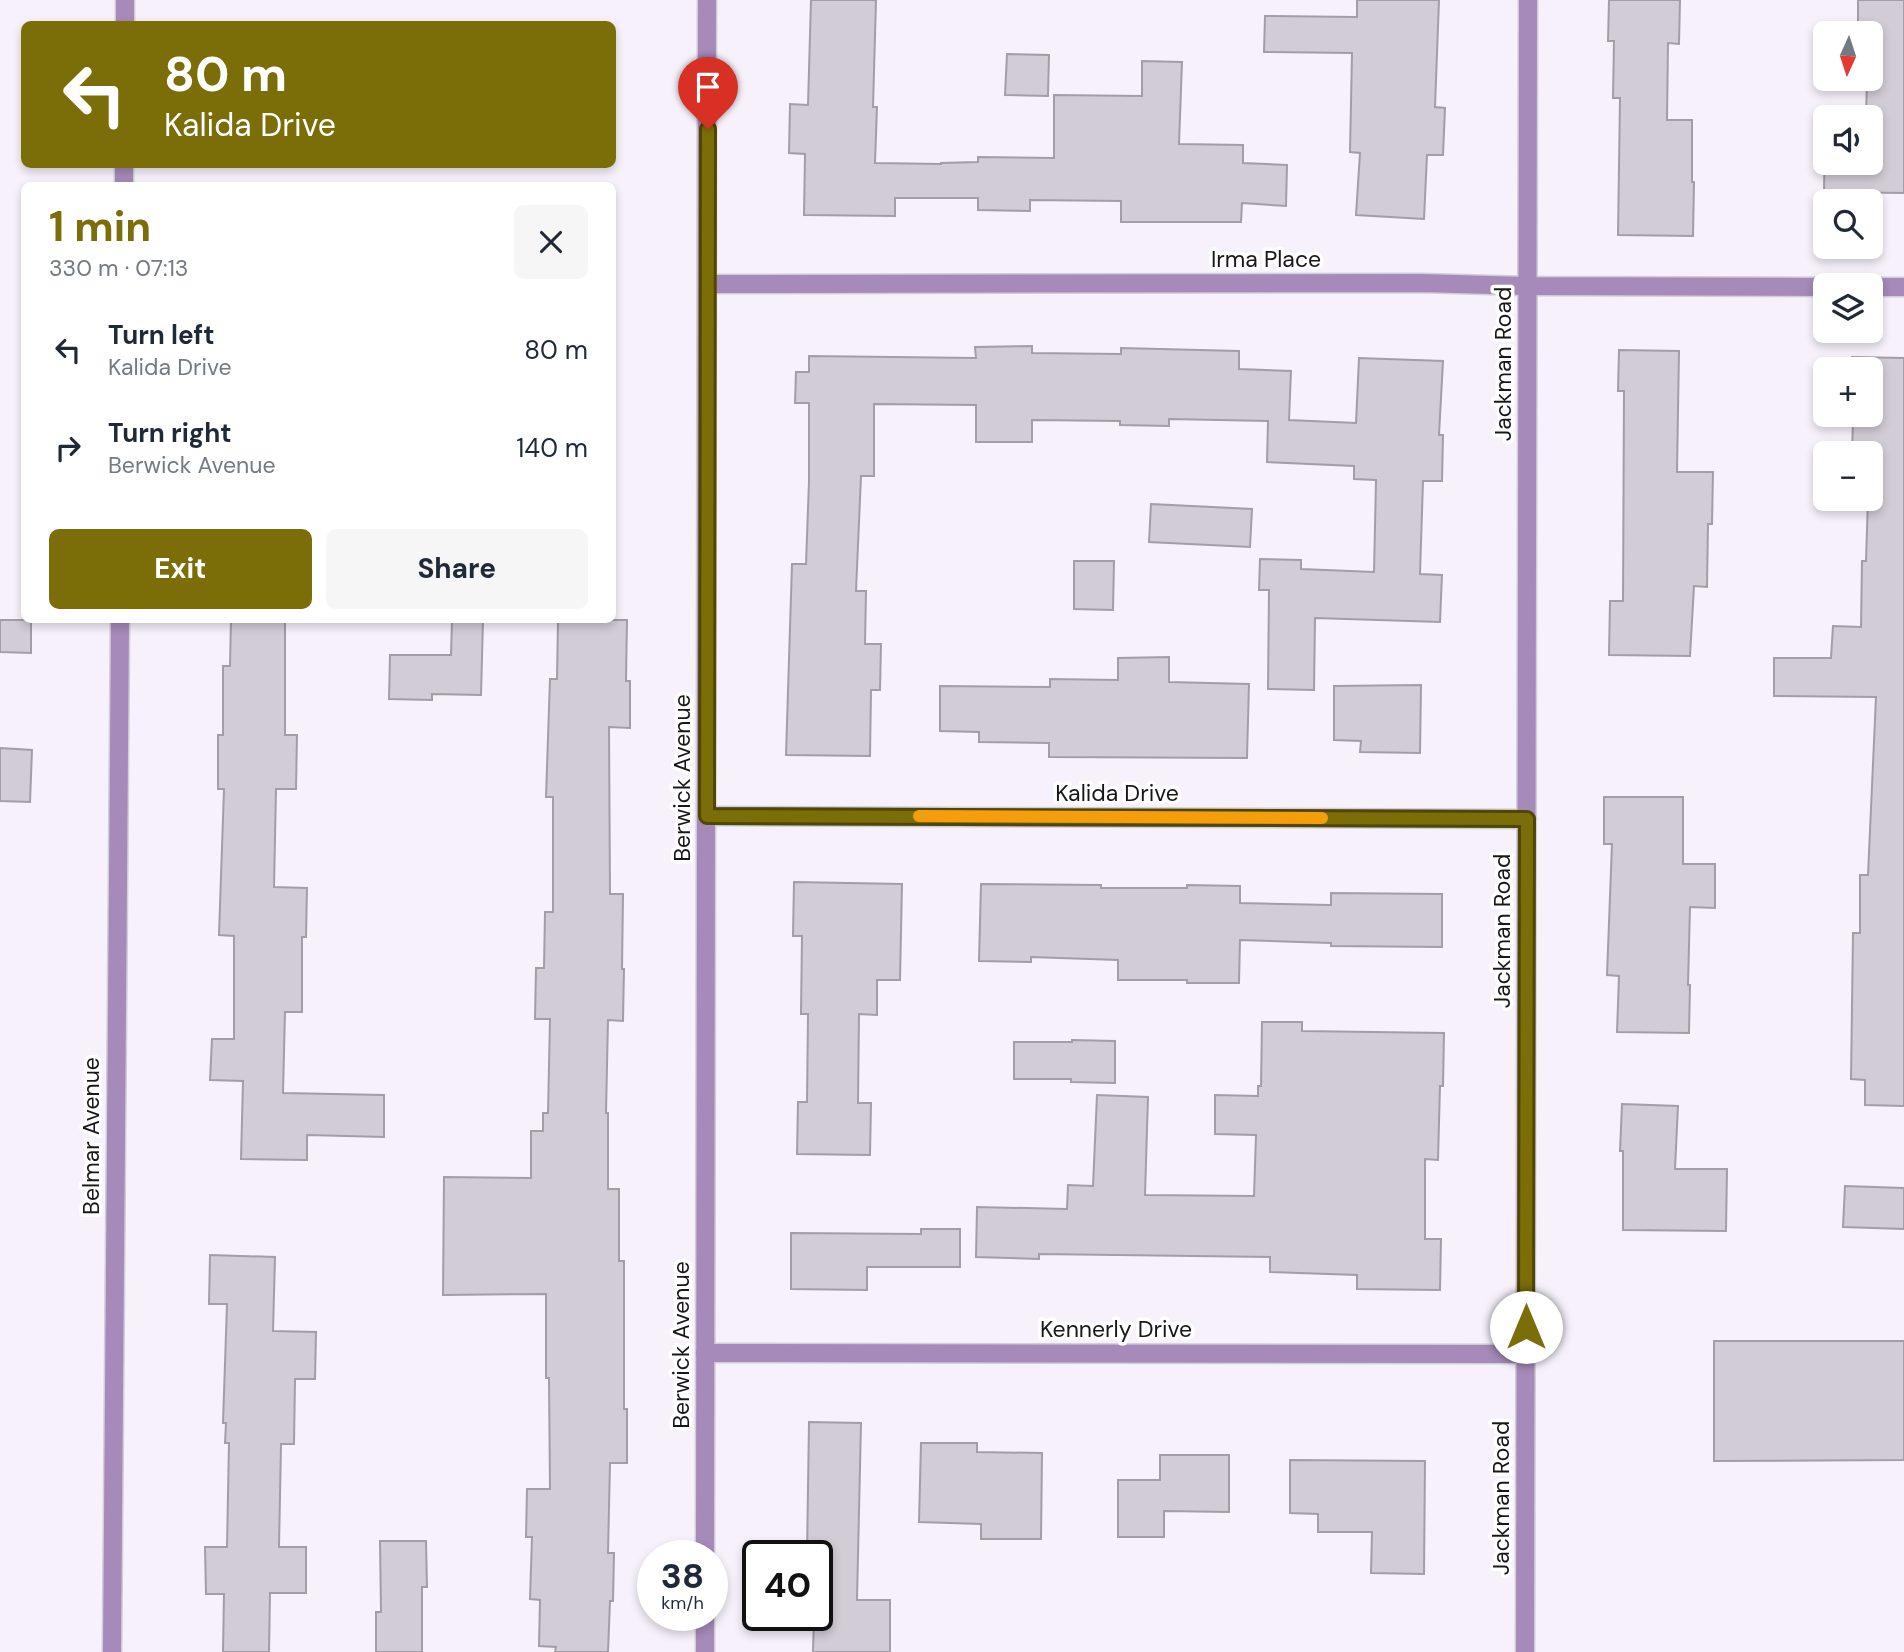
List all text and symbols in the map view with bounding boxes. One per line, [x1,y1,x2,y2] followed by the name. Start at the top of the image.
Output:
[1813,21,1883,91] north arrow
[1813,21,1883,511] map controls
[164,42,287,106] text: 80 m
[49,49,140,140] icon: left
[678,57,738,129] pin
[689,68,727,106] icon: arrive
[164,104,336,146] text: Kalida Drive
[1813,105,1883,175] button: sound
[1813,189,1883,259] button: search
[49,199,151,254] text: 1 min
[514,205,588,279] button: close
[1211,244,1321,274] street label: Irma Place
[49,253,188,283] text: 330 m · 07:13
[1813,273,1883,343] button: layers
[1488,287,1518,441] street label: Jackman Road
[108,318,215,352] text: Turn left
[49,331,87,369] icon: left
[524,333,588,367] text: 80 m
[108,352,232,382] text: Kalida Drive
[1813,357,1883,427] button: +
[108,416,232,450] text: Turn right
[49,429,87,467] icon: right
[516,431,588,465] text: 140 m
[1813,441,1883,511] button: −
[108,450,276,480] text: Berwick Avenue
[49,529,312,609] button: Exit
[326,529,588,609] button: Share
[667,694,697,862] street label: Berwick Avenue
[1055,778,1179,808] street label: Kalida Drive
[1487,854,1517,1008] street label: Jackman Road
[76,1057,106,1215] street label: Belmar Avenue
[666,1261,696,1429] street label: Berwick Avenue
[1489,1290,1563,1364] position arrow
[1040,1314,1192,1344] street label: Kennerly Drive
[1486,1421,1516,1575] street label: Jackman Road
[742,1540,833,1631] speed limit sign: 40
[661,1553,704,1599] text: 38
[661,1591,704,1615] text: km/h

